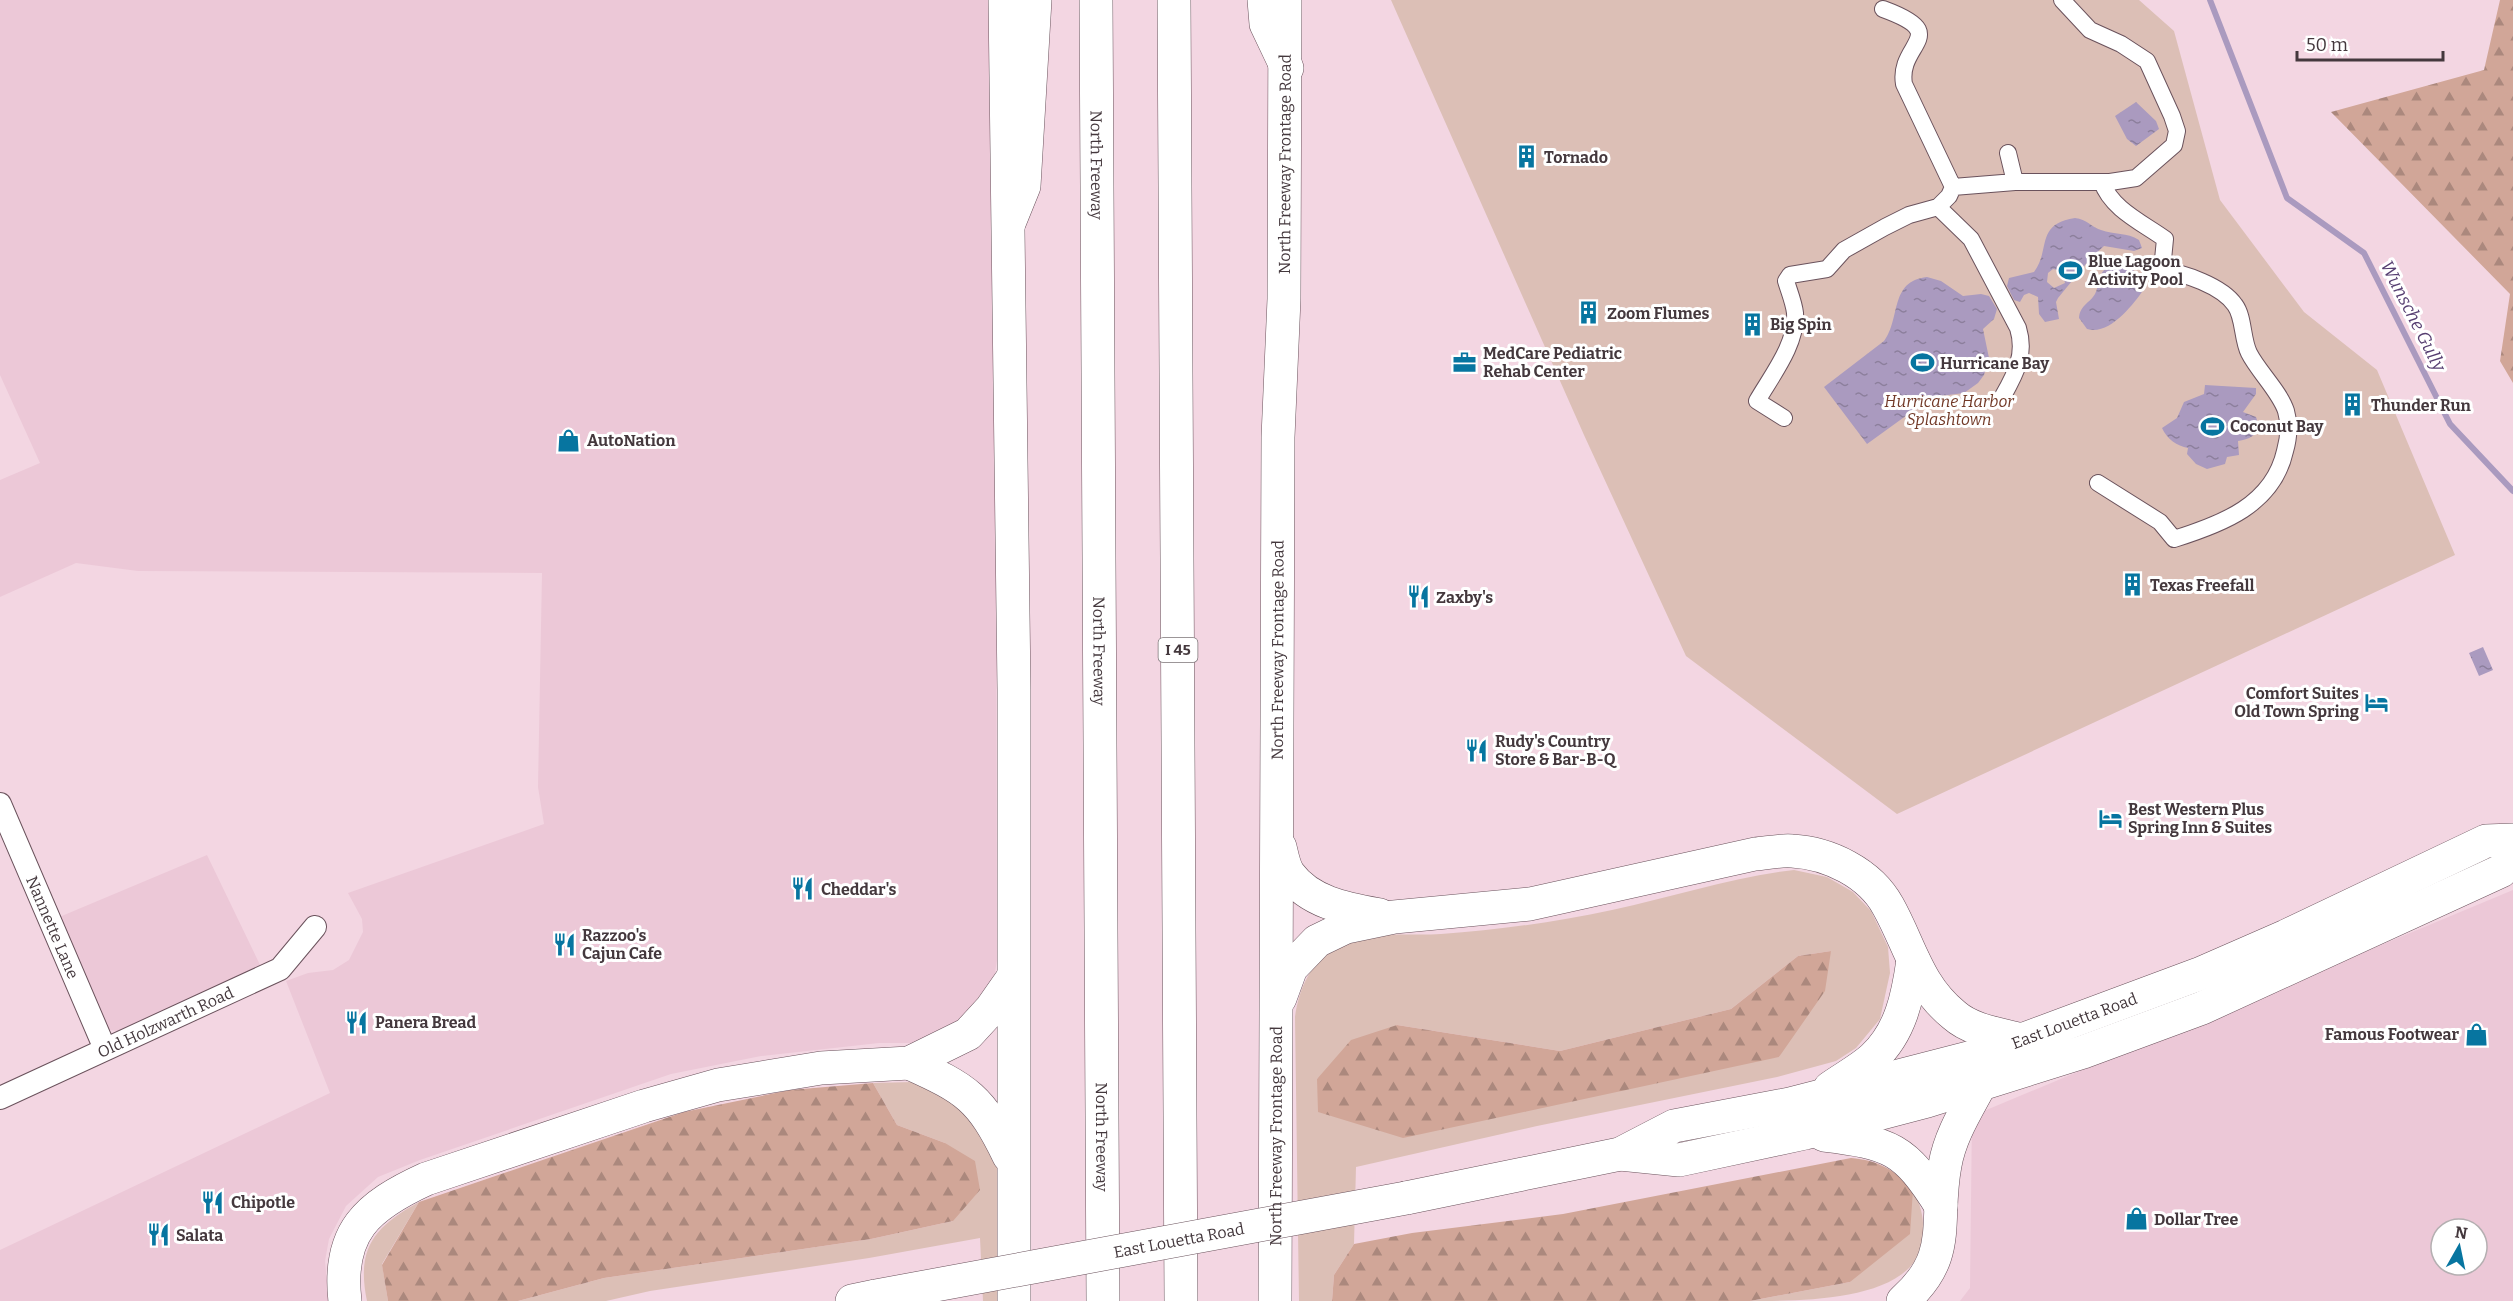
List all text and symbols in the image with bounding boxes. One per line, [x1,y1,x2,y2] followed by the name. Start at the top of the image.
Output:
[2297,24,2442,62] scale bar
[2306,34,2348,56] text: 50 m
[1275,54,1294,274] street label: North Freeway Frontage Road
[1087,110,1107,220] street label: North Freeway
[1513,144,1539,170] building icon: Tornado
[1544,148,1608,167] place label: Tornado
[2088,252,2183,289] place label: Blue Lagoon Activity Pool
[2057,257,2083,283] sports icon: Blue Lagoon Activity Pool
[2376,257,2451,376] water label: Wunsche Gully
[1576,300,1602,326] building icon: Zoom Flumes
[1607,304,1710,323] place label: Zoom Flumes
[1739,311,1765,337] building icon: Big Spin
[1770,315,1832,334] place label: Big Spin
[1483,344,1622,381] place label: MedCare Pediatric Rehab Center
[1452,349,1478,375] office icon: MedCare Pediatric Rehab Center
[1909,350,1935,376] sports icon: Hurricane Bay
[1940,354,2049,373] place label: Hurricane Bay
[1884,392,2015,429] park label: Hurricane Harbor Splashtown
[2340,392,2366,418] building icon: Thunder Run
[2371,396,2472,415] place label: Thunder Run
[2199,413,2225,439] sports icon: Coconut Bay
[2230,417,2323,436] place label: Coconut Bay
[556,427,582,453] shop icon: AutoNation
[587,431,676,450] place label: AutoNation
[1267,539,1287,760] street label: North Freeway Frontage Road
[2119,572,2145,598] building icon: Texas Freefall
[2150,576,2254,595] place label: Texas Freefall
[1405,584,1431,610] restaurant icon: Zaxby's
[1436,588,1493,607] place label: Zaxby's
[1090,596,1109,706] street label: North Freeway
[1158,638,1198,662] road number: I 45
[2234,684,2359,721] place label: Comfort Suites Old Town Spring
[2364,689,2390,715] hotel icon: Comfort Suites Old Town Spring
[1495,732,1618,769] place label: Rudy's Country Store & Bar-B-Q
[1464,737,1490,763] restaurant icon: Rudy's Country Store & Bar-B-Q
[2128,800,2272,837] place label: Best Western Plus Spring Inn & Suites
[2097,805,2123,831] hotel icon: Best Western Plus Spring Inn & Suites
[22,873,83,981] street label: Nannette Lane
[790,876,816,902] restaurant icon: Cheddar's
[821,880,897,899] place label: Cheddar's
[582,926,662,963] place label: Razzoo's Cajun Cafe
[551,931,577,957] restaurant icon: Razzoo's Cajun Cafe
[94,982,237,1061] street label: Old Holzwarth Road
[2009,988,2140,1052] street label: East Louetta Road
[344,1009,370,1035] restaurant icon: Panera Bread
[375,1013,477,1032] place label: Panera Bread
[2464,1021,2490,1047] shop icon: Famous Footwear
[1266,1025,1285,1246] street label: North Freeway Frontage Road
[2325,1025,2459,1044] place label: Famous Footwear
[1092,1082,1112,1192] street label: North Freeway
[200,1189,226,1215] restaurant icon: Chipotle
[231,1193,295,1212] place label: Chipotle
[2123,1206,2149,1232] shop icon: Dollar Tree
[2154,1210,2238,1229] place label: Dollar Tree
[2429,1217,2489,1277] north arrow
[1112,1219,1246,1261] street label: East Louetta Road
[145,1222,171,1248] restaurant icon: Salata
[2454,1222,2469,1243] text: N
[176,1226,223,1245] place label: Salata

